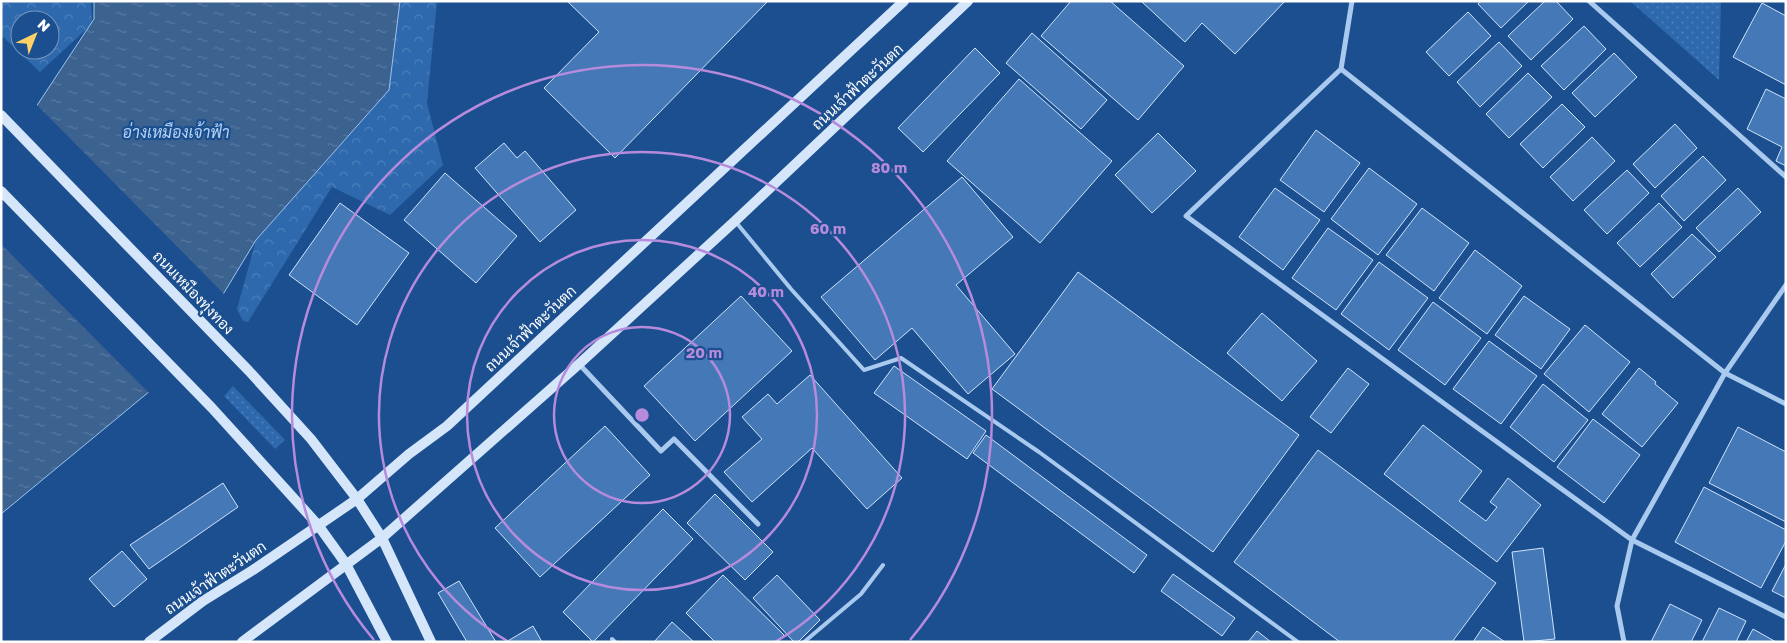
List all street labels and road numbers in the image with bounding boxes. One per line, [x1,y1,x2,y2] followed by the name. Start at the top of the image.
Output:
[808,39,906,133] street label: ถนนเจ้าฟ้าตะวันตก
[148,247,238,340] street label: ถนนเหมืองทุ่งทอง
[481,281,579,375] street label: ถนนเจ้าฟ้าตะวันตก
[161,536,269,618] street label: ถนนเจ้าฟ้าตะวันตก

